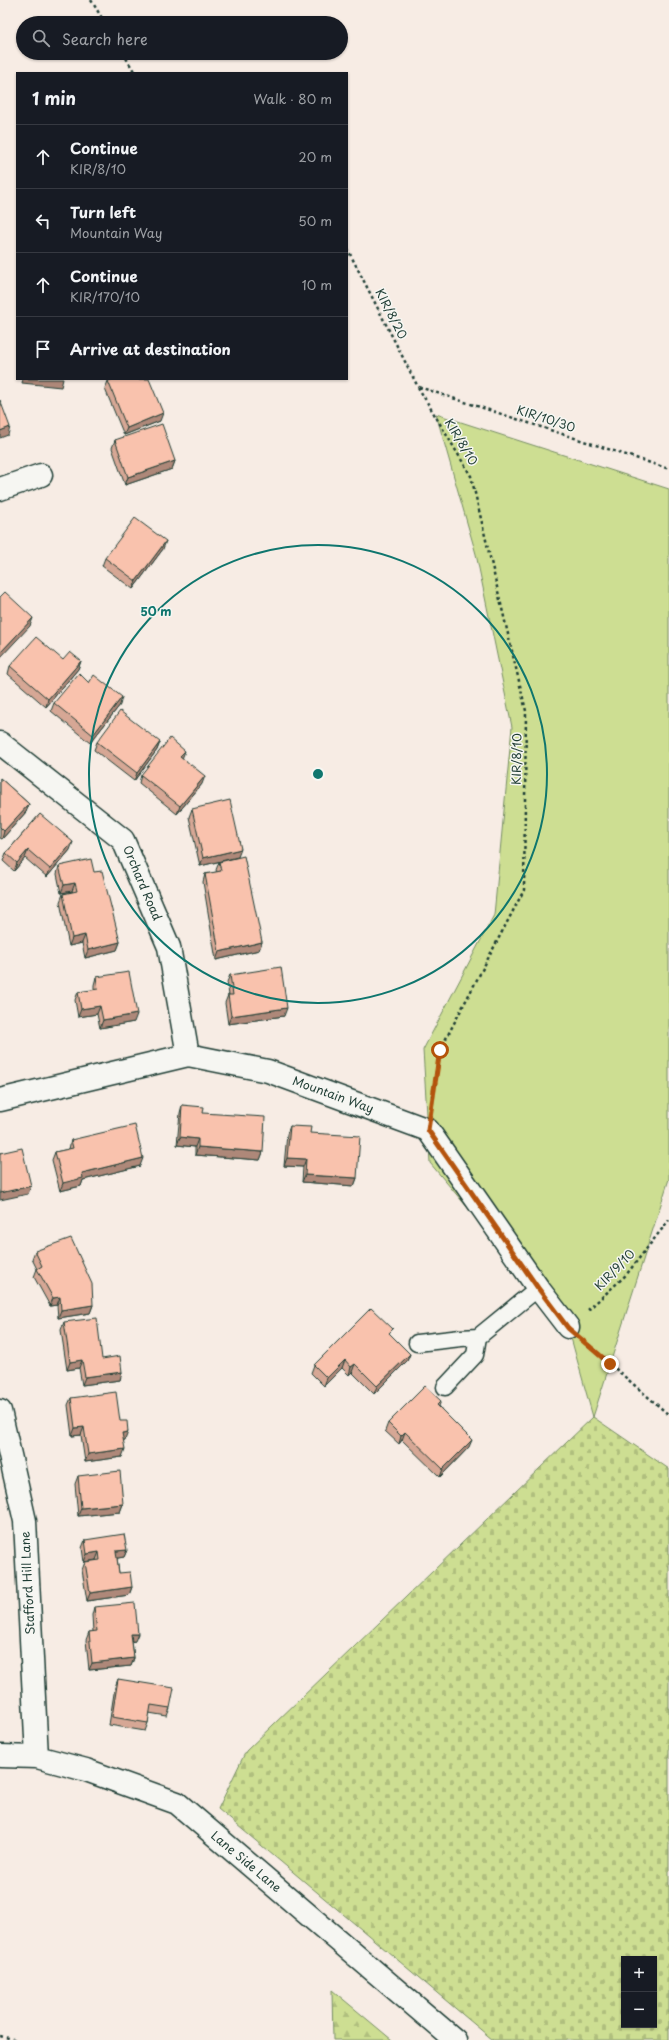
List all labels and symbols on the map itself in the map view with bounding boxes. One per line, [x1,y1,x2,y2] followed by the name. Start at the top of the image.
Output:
[371,285,412,342] street label: KIR/8/20
[515,400,578,436] street label: KIR/10/30
[441,415,483,468] street label: KIR/8/10
[140,602,172,620] text: 50 m
[507,733,525,785] street label: KIR/8/10
[311,767,325,781] centre of rings
[119,842,167,923] street label: Orchard Road
[431,1041,449,1059] route start
[290,1071,377,1117] street label: Mountain Way
[590,1244,639,1294] street label: KIR/9/10
[601,1355,619,1373] route end
[15,1531,39,1635] street label: Stafford Hill Lane
[208,1826,286,1896] street label: Lane Side Lane

